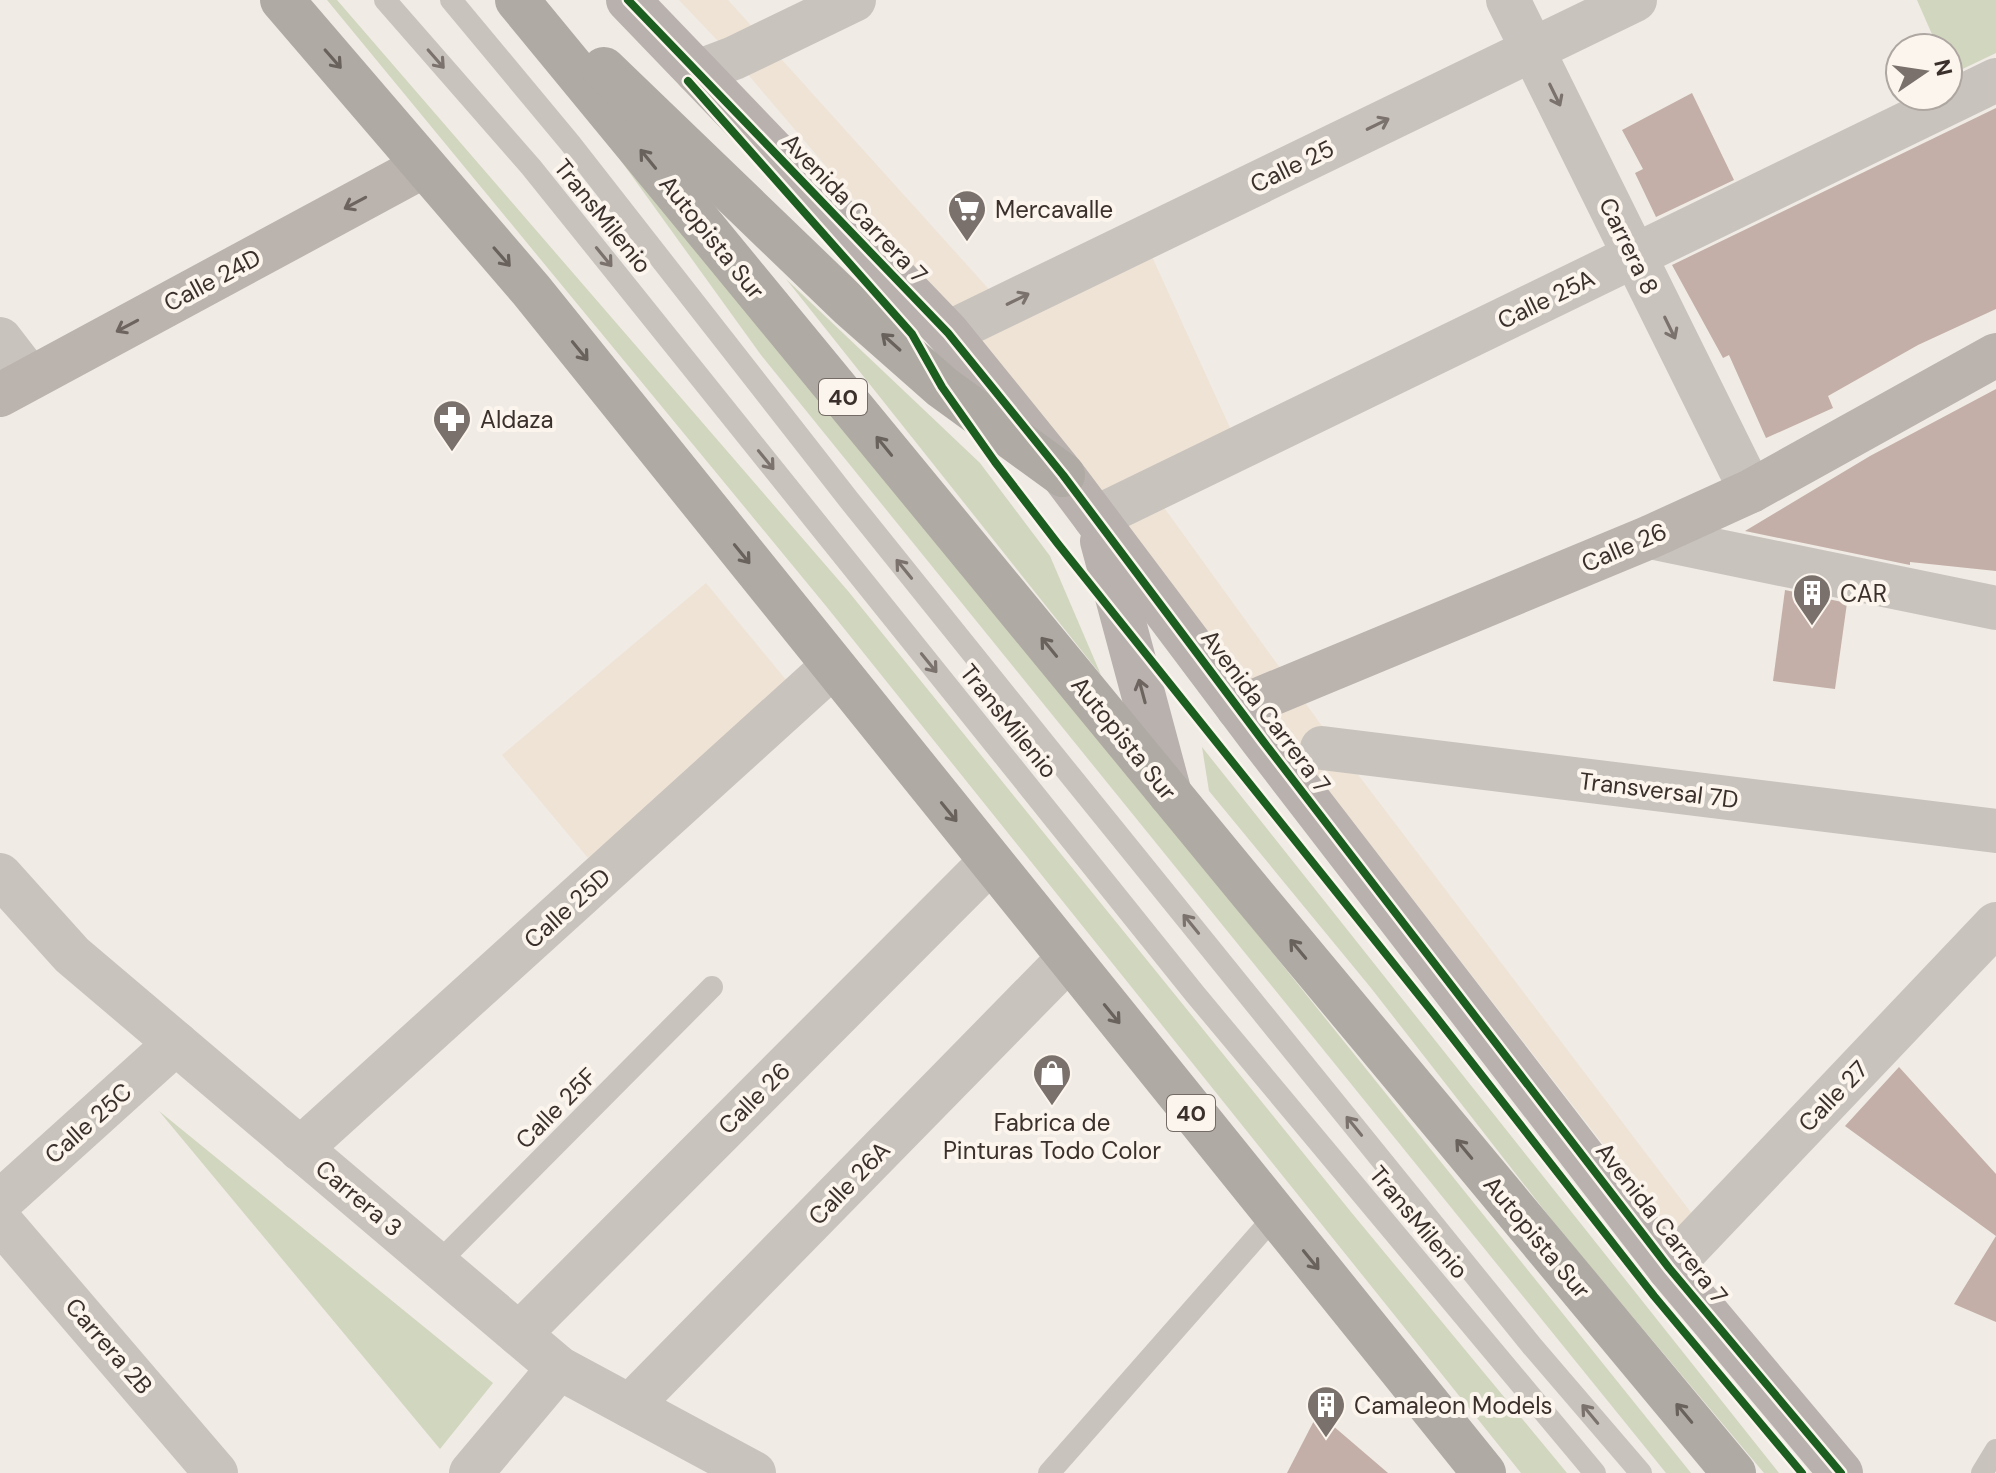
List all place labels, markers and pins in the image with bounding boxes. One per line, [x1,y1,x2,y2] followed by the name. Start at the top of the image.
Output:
[946,188,988,243] supermarket icon: Mercavalle
[995,194,1113,225] place label: Mercavalle
[431,398,473,453] pharmacy icon: Aldaza
[480,404,553,435] place label: Aldaza
[1791,572,1833,627] building icon: CAR
[1840,578,1887,609] place label: CAR
[1031,1052,1073,1107] shop icon: Fabrica de Pinturas Todo Color
[943,1107,1161,1166] place label: Fabrica de Pinturas Todo Color
[1305,1384,1347,1439] building icon: Camaleon Models
[1354,1390,1553,1421] place label: Camaleon Models

